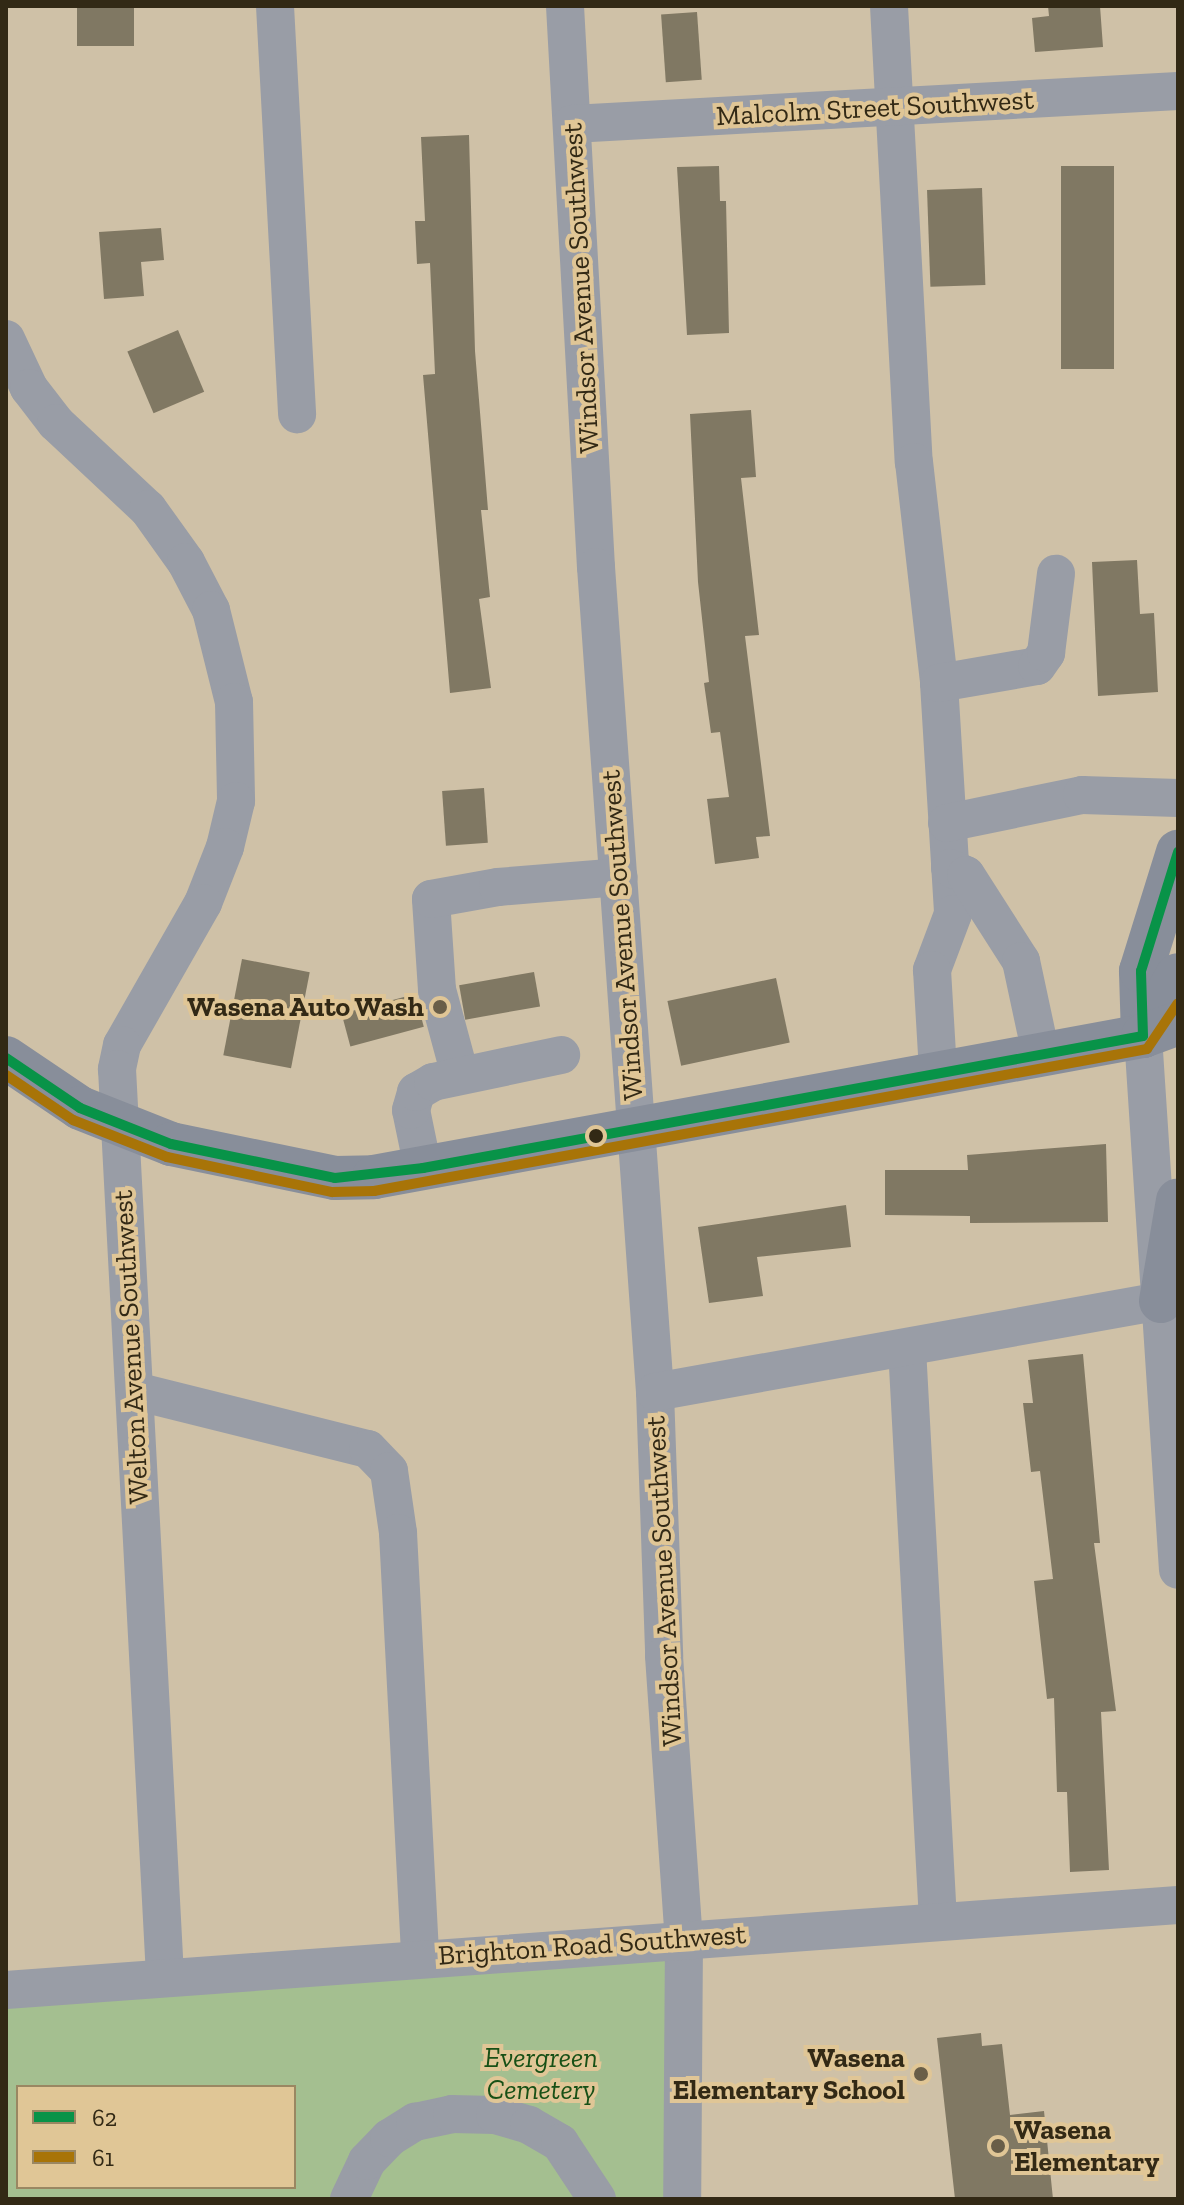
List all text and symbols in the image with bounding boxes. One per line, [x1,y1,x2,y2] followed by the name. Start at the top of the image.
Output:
[715,83,1035,133] street label: Malcolm Street Southwest
[556,121,606,455] street label: Windsor Avenue Southwest
[594,768,650,1102] street label: Windsor Avenue Southwest
[186,990,424,1024] place label: Wasena Auto Wash
[431,998,449,1016] marker: Wasena Auto Wash
[588,1128,604,1144] unlabelled marker
[106,1189,156,1505] street label: Welton Avenue Southwest
[639,1414,689,1748] street label: Windsor Avenue Southwest
[437,1917,747,1973] street label: Brighton Road Southwest
[484,2041,598,2107] park label: Evergreen Cemetery
[672,2041,905,2107] place label: Wasena Elementary School
[912,2065,930,2083] marker: Wasena Elementary School
[16,2085,296,2189] legend
[92,2103,117,2132] text: 62
[1014,2113,1159,2179] place label: Wasena Elementary
[989,2137,1007,2155] marker: Wasena Elementary
[92,2143,114,2172] text: 61

